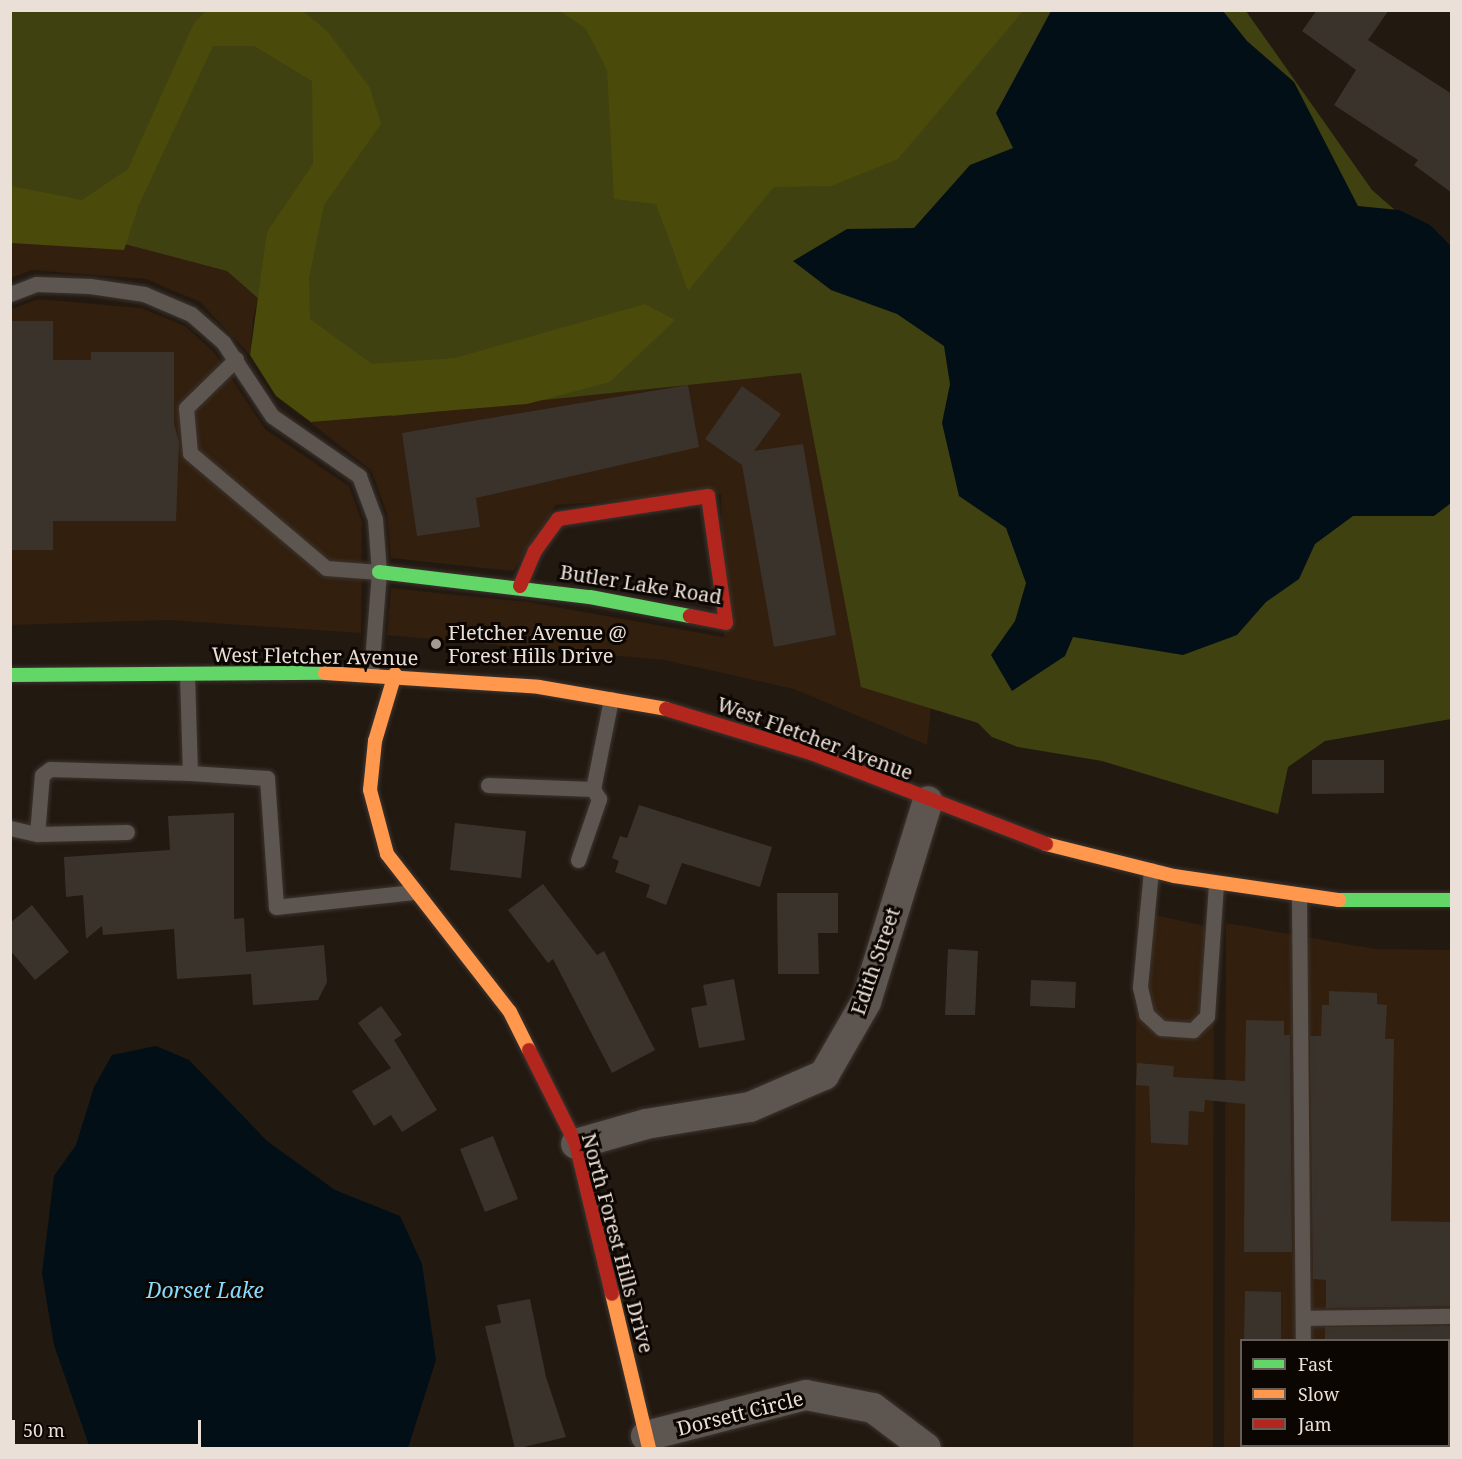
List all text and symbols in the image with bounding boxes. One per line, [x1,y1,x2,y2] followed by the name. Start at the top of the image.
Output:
[558,559,724,609] street label: Butler Lake Road
[448,620,627,667] place label: Fletcher Avenue @ Forest Hills Drive
[429,637,443,651] marker: Fletcher Avenue @ Forest Hills Drive
[211,642,419,670] street label: West Fletcher Avenue
[714,691,916,785] street label: West Fletcher Avenue
[845,904,905,1018] street label: Edith Street
[577,1130,659,1356] street label: North Forest Hills Drive
[146,1277,264,1303] water label: Dorset Lake
[1240,1339,1450,1447] legend
[1298,1352,1333,1376] text: Fast
[1298,1382,1339,1406] text: Slow
[674,1386,806,1440] street label: Dorsett Circle
[15,1408,204,1446] scale bar
[1298,1412,1332,1436] text: Jam
[23,1418,65,1442] text: 50 m

